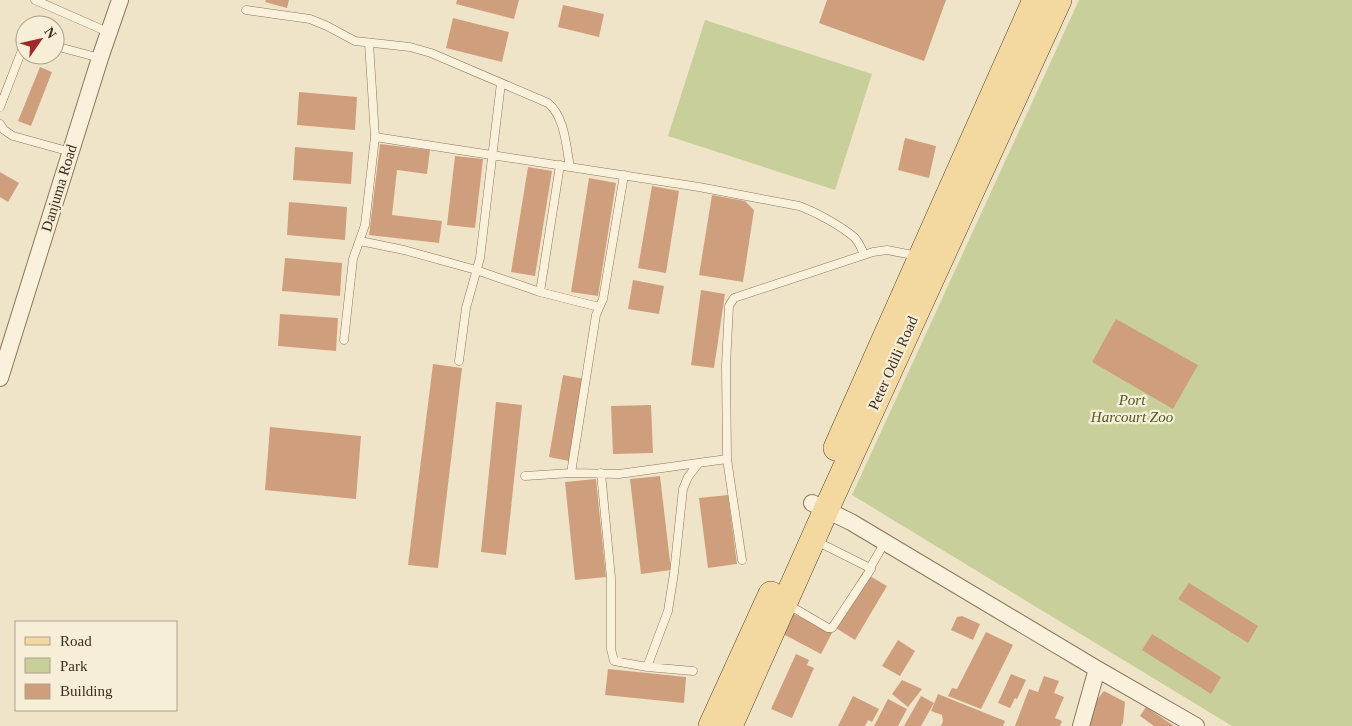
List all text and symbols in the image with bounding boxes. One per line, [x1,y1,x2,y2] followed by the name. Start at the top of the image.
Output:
[15,15,65,65] north arrow
[41,25,59,41] text: N
[38,142,80,234] street label: Danjuma Road
[865,313,921,412] street label: Peter Odili Road
[1090,392,1174,425] park label: Port Harcourt Zoo
[15,621,178,711] legend
[60,633,92,649] text: Road
[60,658,88,674] text: Park
[60,683,113,699] text: Building

